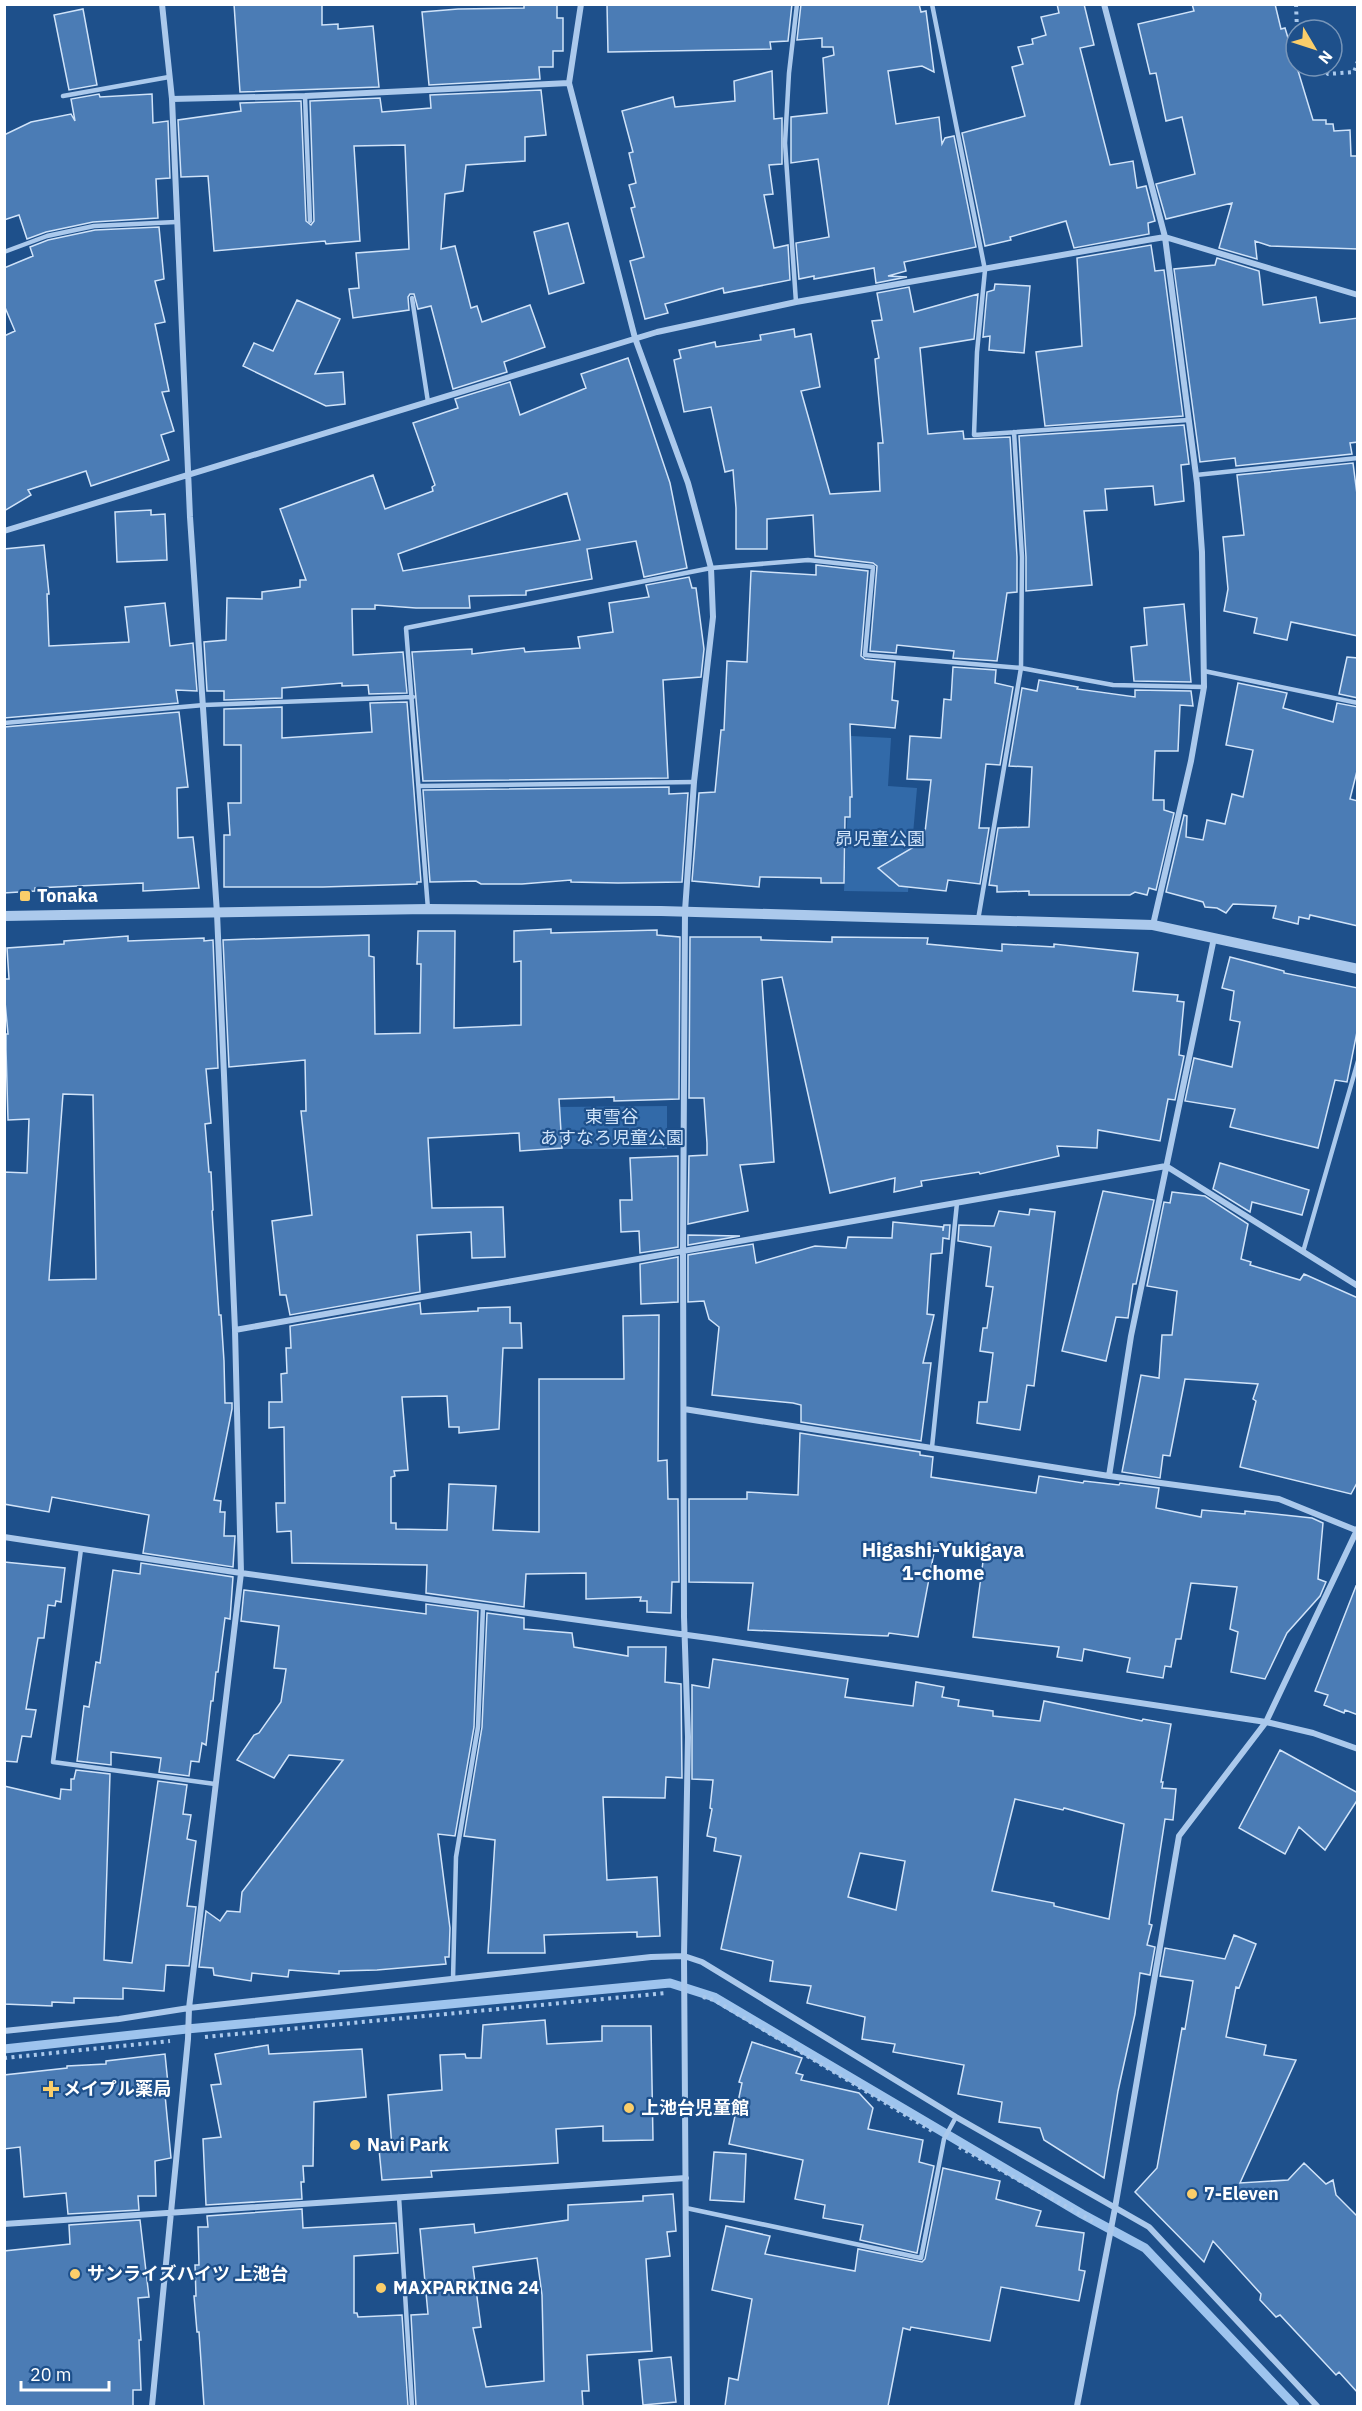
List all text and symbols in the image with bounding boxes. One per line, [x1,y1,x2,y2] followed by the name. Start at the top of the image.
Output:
[1284,18,1344,78] north arrow
[1314,47,1337,68] text: N
[835,827,925,850] park label: 昴児童公園
[37,884,98,907] place label: Tonaka
[18,889,32,903] marker: Tonaka
[540,1105,684,1149] park label: 東雪谷 あすなろ児童公園
[862,1536,1024,1586] district label: Higashi-Yukigaya 1-chome
[63,2077,171,2100] place label: メイプル薬局
[44,2082,58,2096] marker: メイプル薬局
[641,2096,749,2119] place label: 上池台児童館
[622,2101,636,2115] marker: 上池台児童館
[367,2133,449,2156] place label: Navi Park
[348,2138,362,2152] marker: Navi Park
[1204,2182,1279,2205] place label: 7-Eleven
[1185,2187,1199,2201] marker: 7-Eleven
[87,2262,288,2285] place label: サンライズハイツ 上池台
[68,2267,82,2281] marker: サンライズハイツ 上池台
[393,2276,540,2299] place label: MAXPARKING 24
[374,2281,388,2295] marker: MAXPARKING 24
[21,2354,110,2392] scale bar
[30,2363,72,2386] text: 20 m

